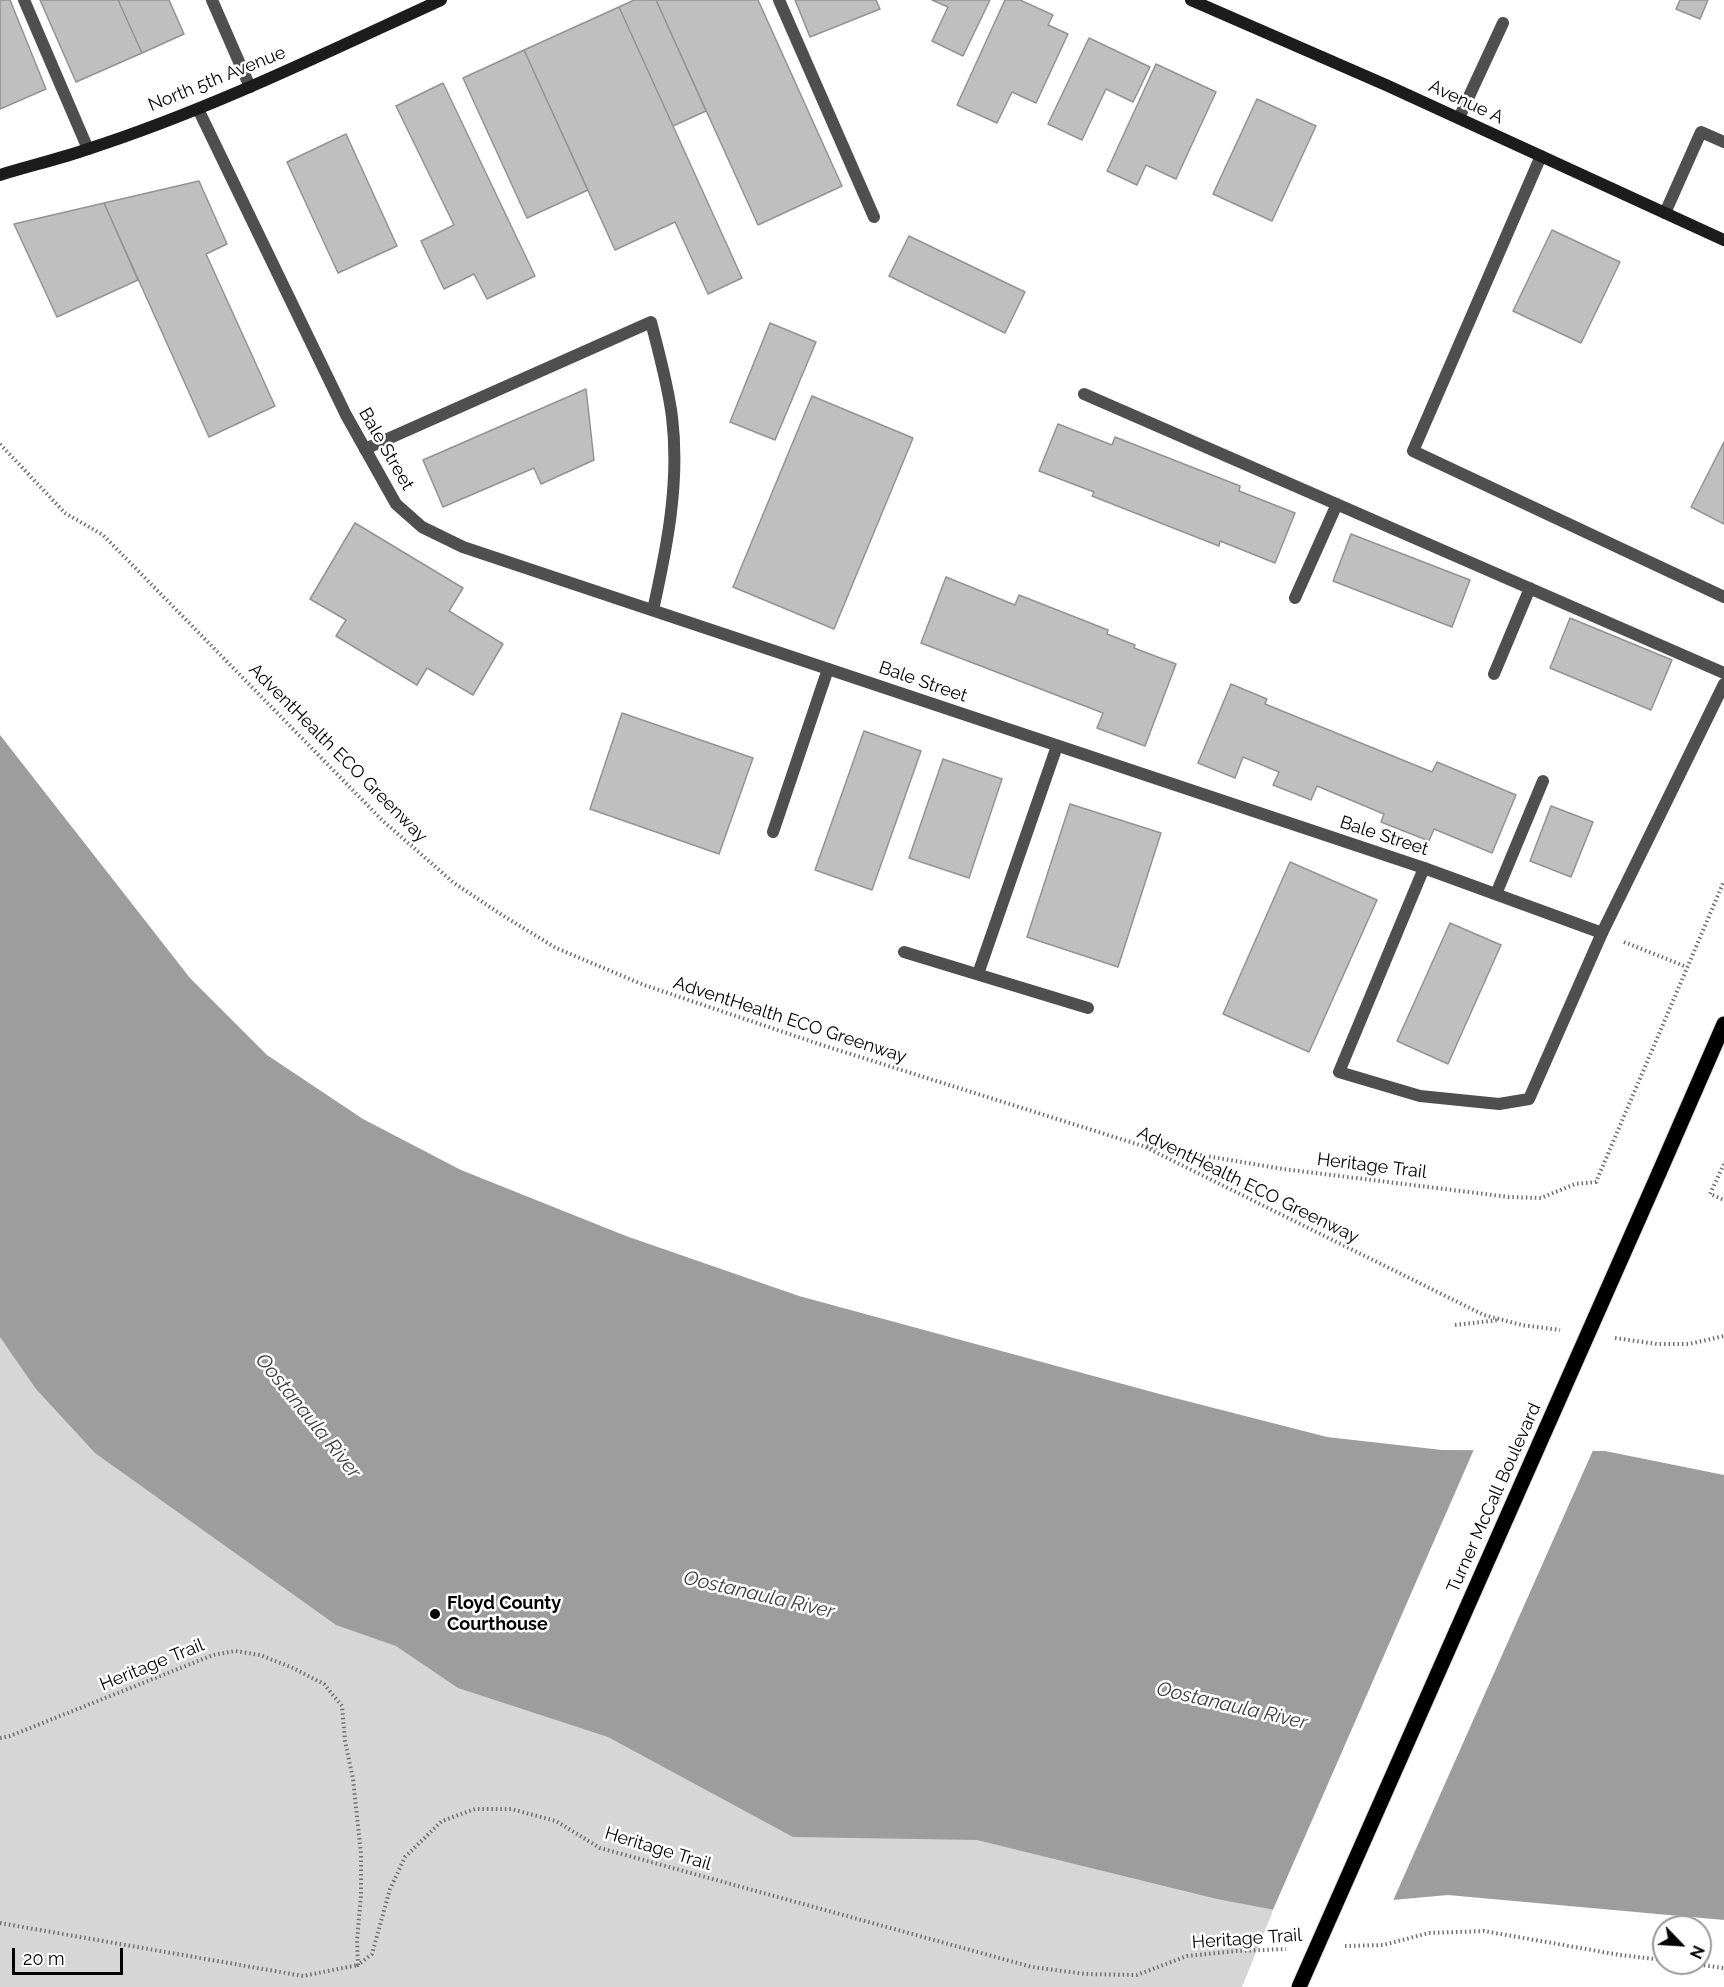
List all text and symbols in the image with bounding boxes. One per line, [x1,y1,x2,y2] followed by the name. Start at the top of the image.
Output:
[145,42,289,116] street label: North 5th Avenue
[1425,75,1507,129] street label: Avenue A
[354,404,418,494] street label: Bale Street
[876,657,970,707] street label: Bale Street
[244,659,432,847] street label: AdventHealth ECO Greenway
[1337,812,1431,860] street label: Bale Street
[671,972,909,1068] street label: AdventHealth ECO Greenway
[1134,1122,1362,1248] street label: AdventHealth ECO Greenway
[1316,1149,1428,1183] street label: Heritage Trail
[250,1349,366,1483] water label: Oostanaula River
[1442,1400,1546,1596] street label: Turner McCall Boulevard
[681,1566,837,1624] water label: Oostanaula River
[447,1593,561,1636] place label: Floyd County Courthouse
[428,1607,442,1621] marker: Floyd County Courthouse
[97,1634,207,1696] street label: Heritage Trail
[1154,1677,1310,1735] water label: Oostanaula River
[602,1823,714,1875] street label: Heritage Trail
[1652,1915,1712,1975] north arrow
[1191,1924,1303,1954] street label: Heritage Trail
[15,1936,126,1974] scale bar
[1686,1942,1708,1962] text: N
[23,1948,65,1969] text: 20 m

